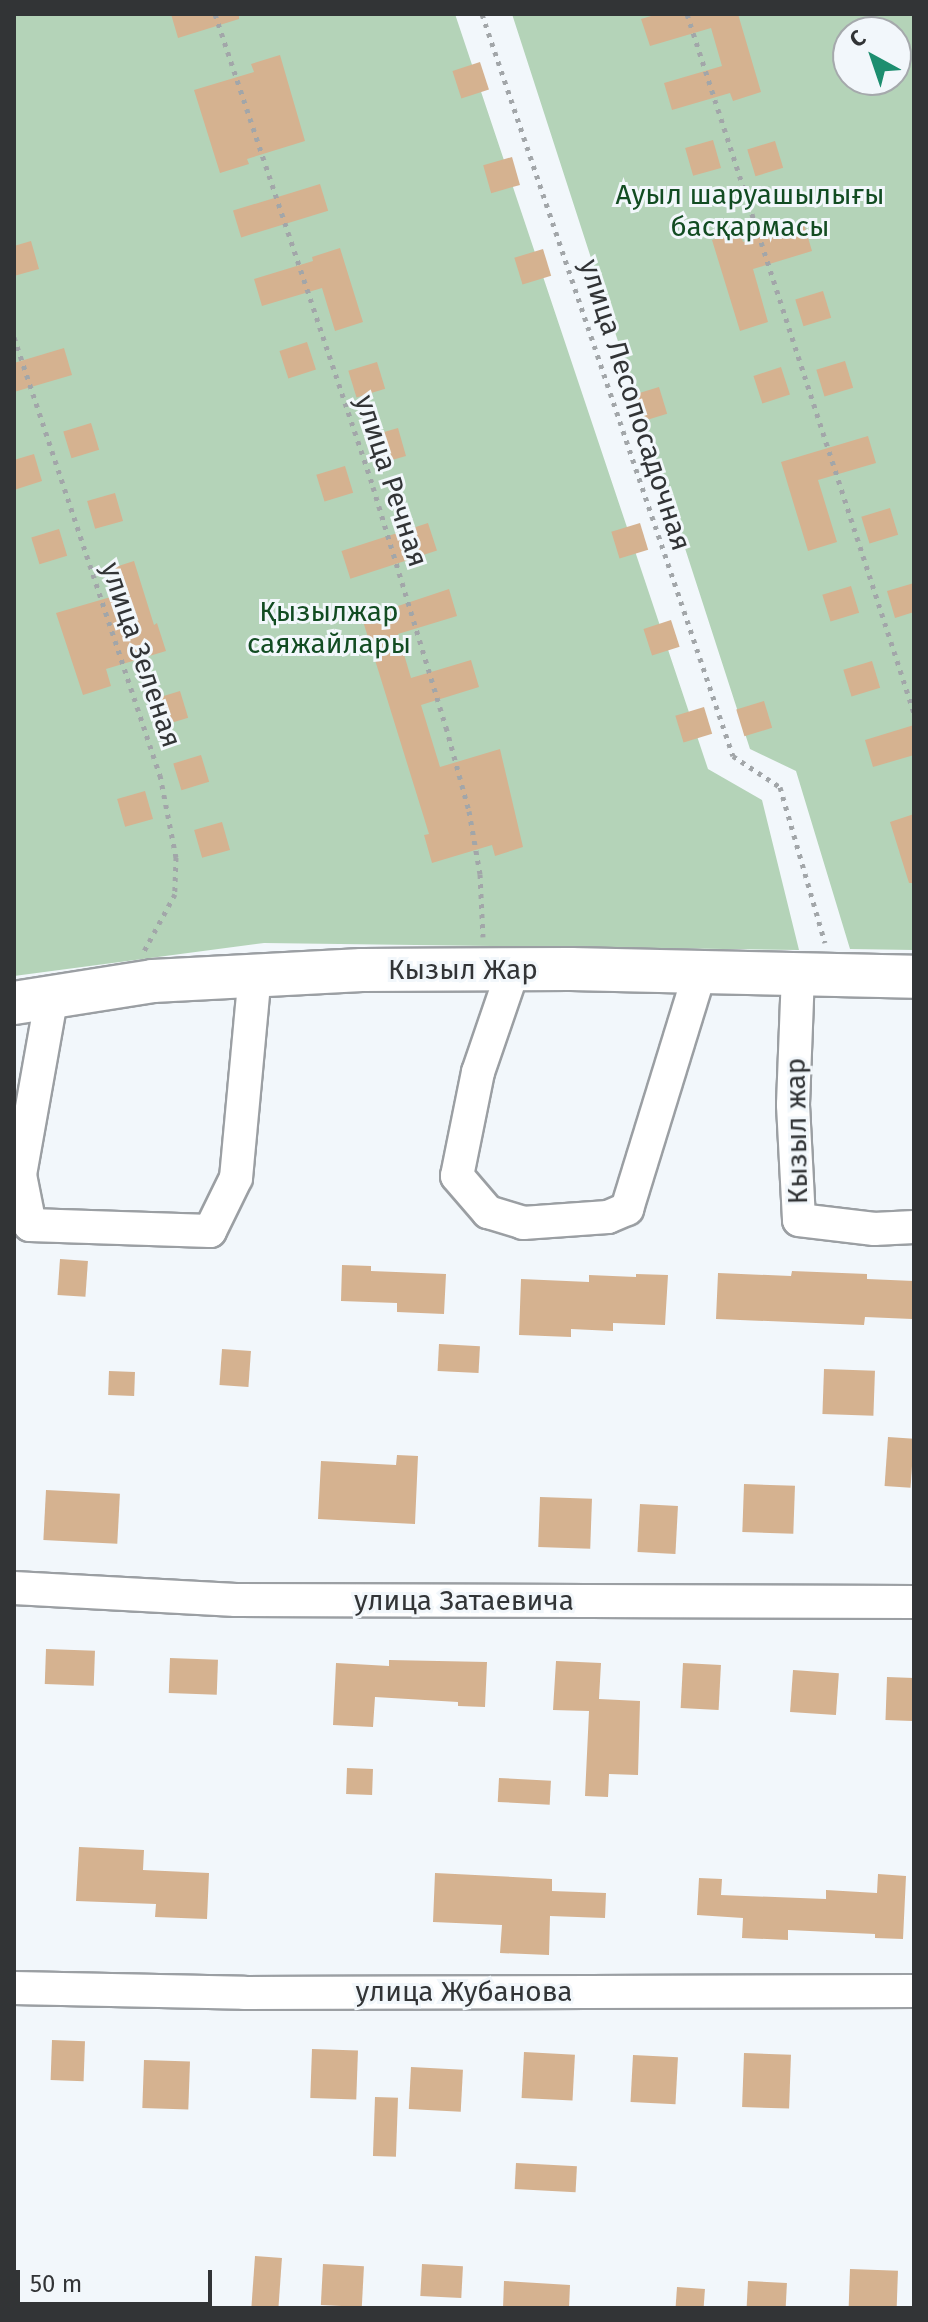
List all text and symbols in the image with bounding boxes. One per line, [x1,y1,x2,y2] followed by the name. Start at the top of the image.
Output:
[832,16,912,96] north arrow
[844,24,871,53] text: С
[616,178,884,244] park label: Ауыл шаруашылығы басқармасы
[572,255,698,555] street label: улица Лесопосадочная
[347,391,435,571] street label: улица Речная
[94,558,188,752] street label: улица Зеленая
[247,595,411,661] park label: Қызылжар саяжайлары
[388,953,538,987] street label: Кызыл Жар
[779,1057,815,1205] street label: Кызыл жар
[354,1584,574,1618] street label: улица Затаевича
[356,1975,572,2009] street label: улица Жубанова
[20,2254,216,2304] scale bar
[30,2270,82,2298] text: 50 m

